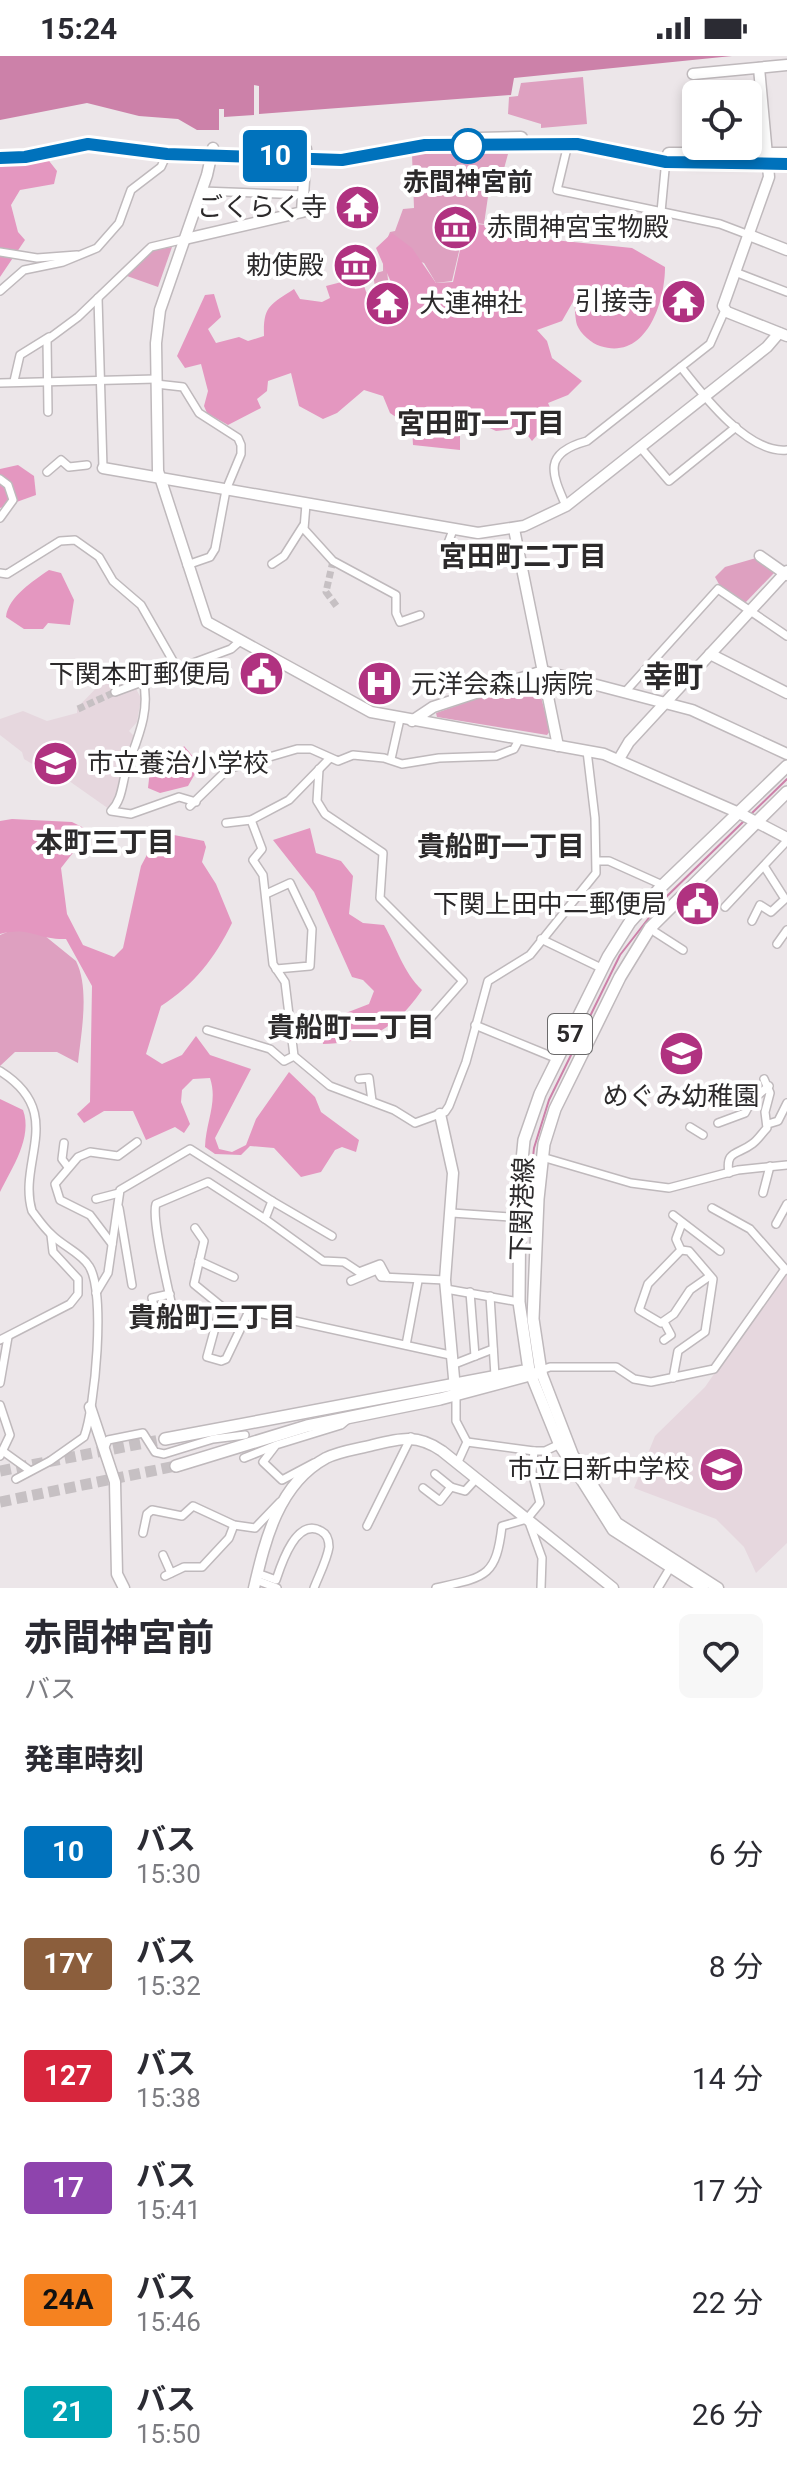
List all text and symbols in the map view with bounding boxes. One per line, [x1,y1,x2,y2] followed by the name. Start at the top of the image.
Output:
[40,11,117,46] text: 15:24
[682,80,762,160] map controls
[682,80,762,160] button: locate
[451,129,485,163] marker: 赤間神宮前
[239,130,311,182] line badge: 10
[259,139,291,172] text: 10
[403,167,533,197] place label: 赤間神宮前
[334,183,382,231] temple icon: ごくらく寺
[197,192,327,222] place label: ごくらく寺
[432,203,480,251] museum icon: 赤間神宮宝物殿
[487,212,669,242] place label: 赤間神宮宝物殿
[331,241,379,289] museum icon: 勅使殿
[246,250,324,280] place label: 勅使殿
[660,277,708,325] temple icon: 引接寺
[364,279,412,327] temple icon: 大連神社
[575,286,653,316] place label: 引接寺
[419,288,523,318] place label: 大連神社
[397,407,565,440] district label: 宮田町一丁目
[439,540,607,573] district label: 宮田町二丁目
[238,650,286,698] public building icon: 下関本町郵便局
[49,659,231,689] place label: 下関本町郵便局
[643,659,703,694] district label: 幸町
[356,660,404,708] hospital icon: 元洋会森山病院
[411,669,593,699] place label: 元洋会森山病院
[32,739,80,787] school or university icon: 市立養治小学校
[87,748,269,778] place label: 市立養治小学校
[35,826,175,859] district label: 本町三丁目
[417,830,585,863] district label: 貴船町一丁目
[674,880,722,928] public building icon: 下関上田中二郵便局
[433,889,667,919] place label: 下関上田中二郵便局
[267,1011,435,1044] district label: 貴船町二丁目
[548,1014,592,1054] road number: 57
[657,1029,705,1077] school or university icon: めぐみ幼稚園
[603,1081,759,1111] place label: めぐみ幼稚園
[505,1157,539,1261] street label: 下関港線
[128,1301,296,1334] district label: 貴船町三丁目
[697,1445,745,1493] school or university icon: 市立日新中学校
[508,1454,690,1484] place label: 市立日新中学校
[679,1614,763,1698] button: heart
[24,1616,214,1660] text: 赤間神宮前
[24,1674,76,1704] text: バス
[24,1742,144,1777] text: 発車時刻
[136,1822,196,1857] text: バス
[52,1835,84,1868] text: 10
[709,1837,763,1872] text: 6 分
[136,1859,201,1889] text: 15:30
[136,1934,196,1969] text: バス
[43,1947,93,1980] text: 17Y
[709,1949,763,1984] text: 8 分
[136,1971,201,2001] text: 15:32
[136,2046,196,2081] text: バス
[44,2059,92,2092] text: 127
[692,2061,763,2096] text: 14 分
[136,2083,201,2113] text: 15:38
[136,2158,196,2193] text: バス
[52,2171,84,2204] text: 17
[692,2173,763,2208] text: 17 分
[136,2195,201,2225] text: 15:41
[136,2270,196,2305] text: バス
[43,2283,93,2316] text: 24A
[692,2285,763,2320] text: 22 分
[136,2307,201,2337] text: 15:46
[136,2382,196,2417] text: バス
[52,2395,84,2428] text: 21
[692,2397,763,2432] text: 26 分
[136,2419,201,2449] text: 15:50

